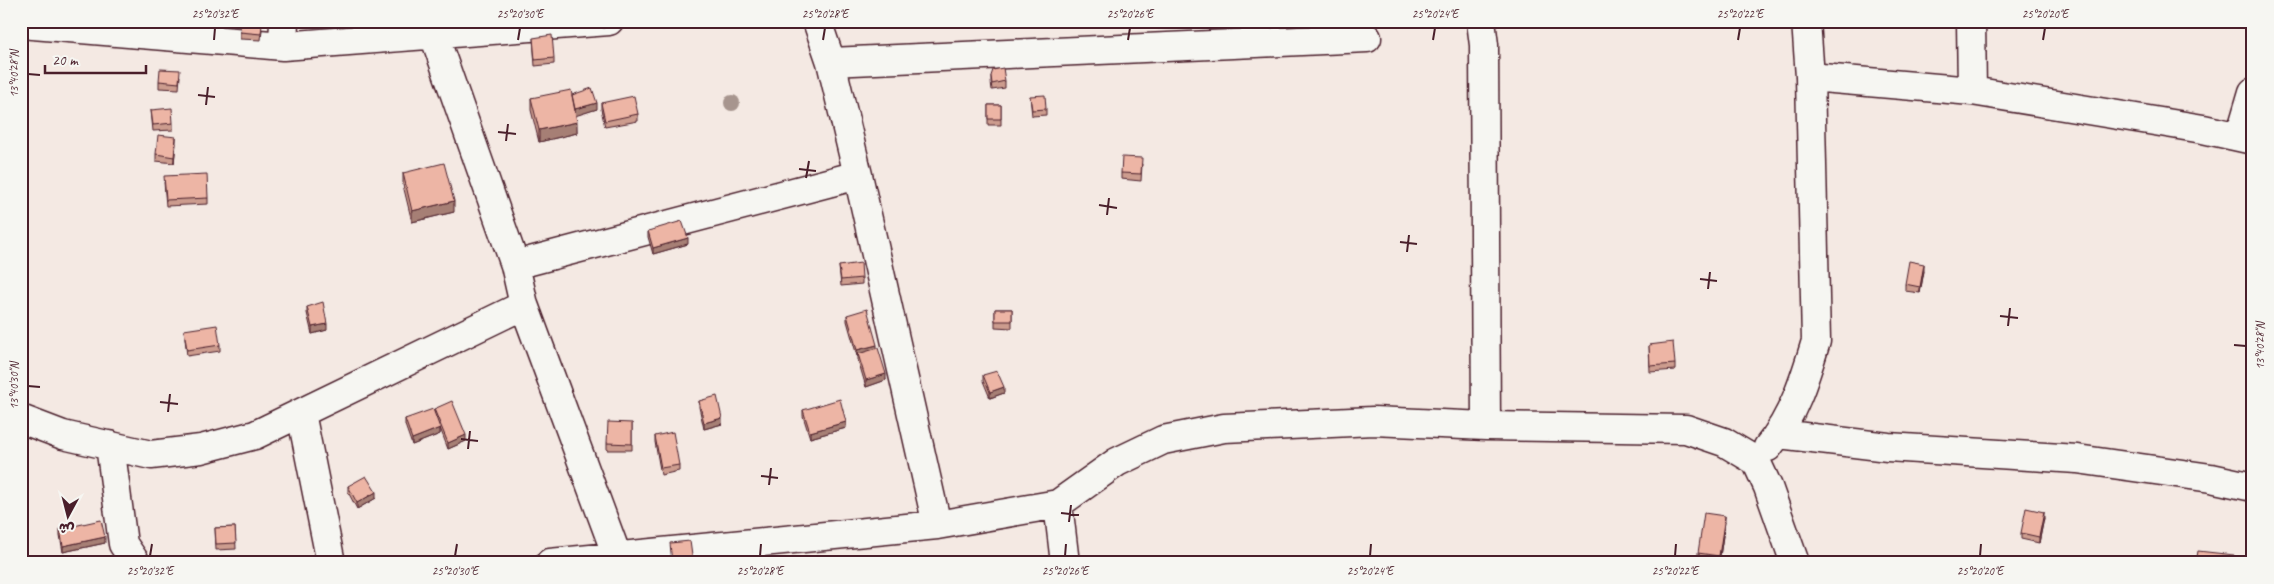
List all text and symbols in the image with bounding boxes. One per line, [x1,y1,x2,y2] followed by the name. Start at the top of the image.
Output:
[192,6,240,22] text: 25°20'32"E
[497,6,545,22] text: 25°20'30"E
[802,6,850,22] text: 25°20'28"E
[1107,6,1155,22] text: 25°20'26"E
[1412,6,1460,22] text: 25°20'24"E
[1717,6,1765,22] text: 25°20'22"E
[2022,6,2070,22] text: 25°20'20"E
[45,42,146,74] scale bar
[6,49,22,98] text: 13°40'28"N
[52,51,79,70] text: 20 m
[2252,321,2268,370] text: 13°40'28"N
[6,361,22,410] text: 13°40'30"N
[42,492,92,542] north arrow
[58,519,75,538] text: ش
[127,563,175,579] text: 25°20'32"E
[432,563,480,579] text: 25°20'30"E
[737,563,785,579] text: 25°20'28"E
[1042,563,1090,579] text: 25°20'26"E
[1347,563,1395,579] text: 25°20'24"E
[1652,563,1700,579] text: 25°20'22"E
[1957,563,2005,579] text: 25°20'20"E

